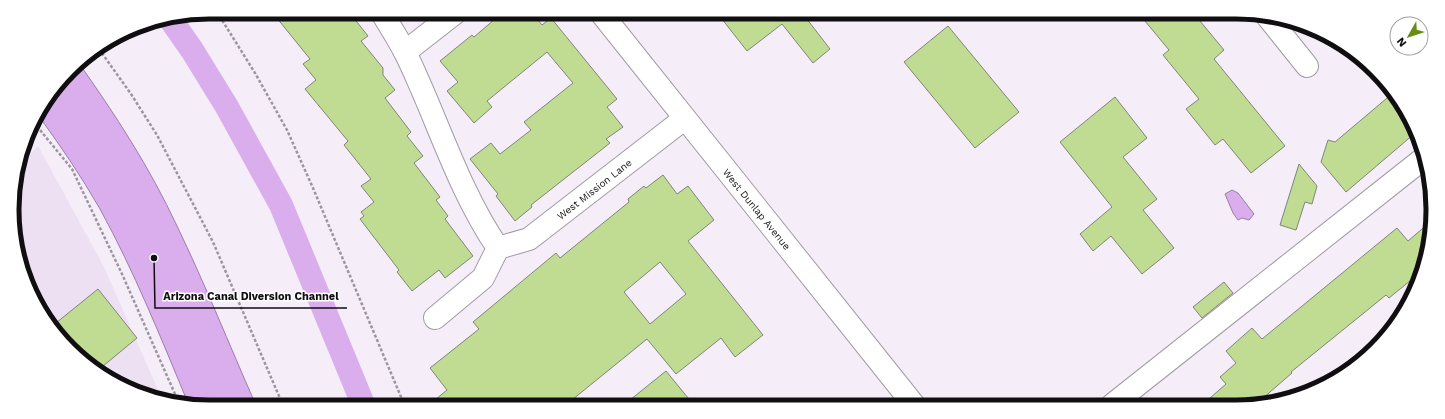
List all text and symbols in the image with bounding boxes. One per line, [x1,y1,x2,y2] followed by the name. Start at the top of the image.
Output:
[1389,16,1429,56] north arrow
[1394,35,1409,49] text: N
[555,157,634,222] street label: West Mission Lane
[721,167,793,252] street label: West Dunlap Avenue
[155,285,347,308] callout: Arizona Canal Diversion Channel
[163,290,339,303] text: Arizona Canal Diversion Channel

